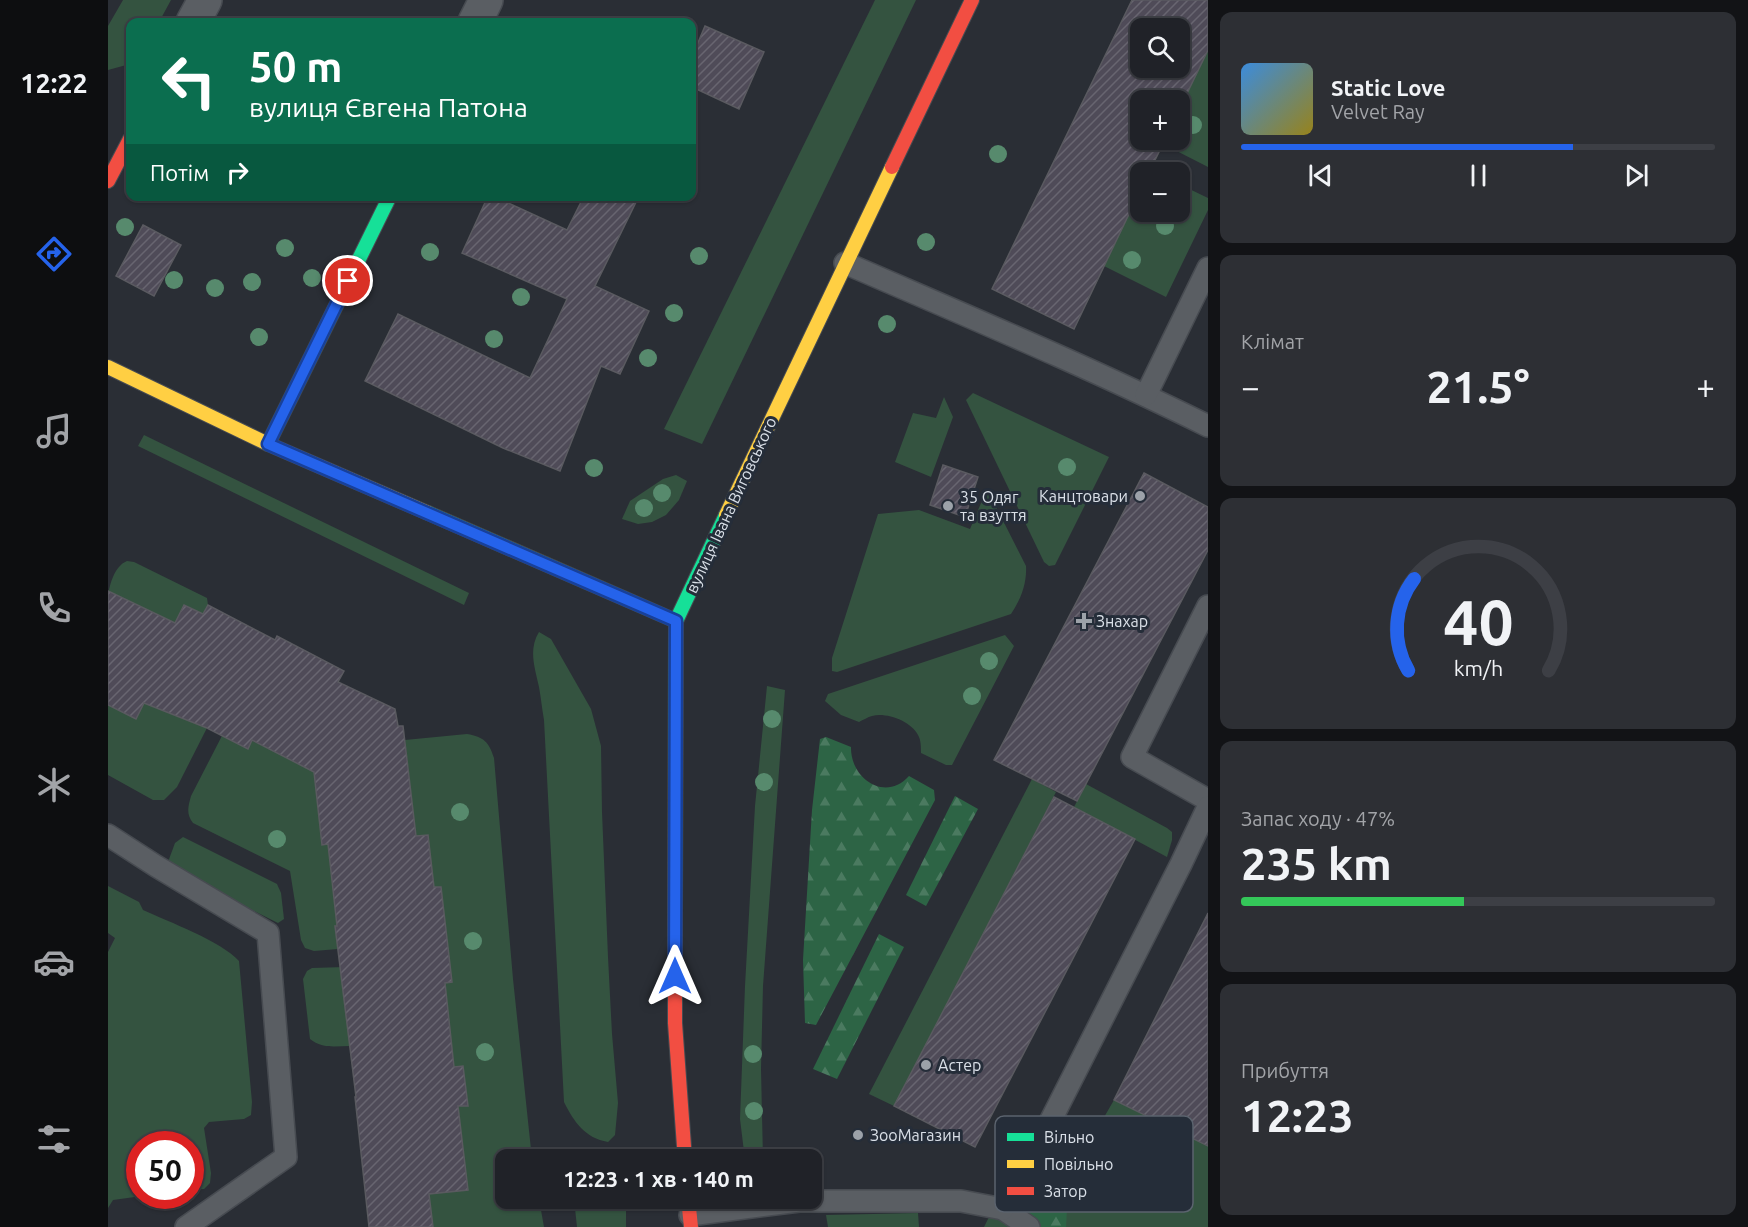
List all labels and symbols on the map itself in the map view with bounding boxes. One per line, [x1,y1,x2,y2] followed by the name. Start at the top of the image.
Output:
[322,255,373,306] pin
[682,414,780,596] street label: вулиця Івана Виговського
[1039,487,1128,505] place label: Канцтовари
[960,488,1027,524] place label: 35 Одяг та взуття
[1133,489,1147,503] marker: Канцтовари
[941,499,955,513] marker: 35 Одяг та взуття
[1096,612,1148,630] place label: Знахар
[1077,614,1091,628] marker: Знахар
[643,944,707,1008] position arrow
[938,1056,981,1074] place label: Астер
[919,1058,933,1072] marker: Астер
[995,1116,1193,1212] legend
[870,1126,961,1144] place label: ЗооМагазин
[851,1128,865,1142] marker: ЗооМагазин
[1044,1128,1094,1146] text: Вільно
[126,1131,204,1209] speed limit sign: 50
[1044,1155,1113,1173] text: Повільно
[1044,1182,1087,1200] text: Затор

